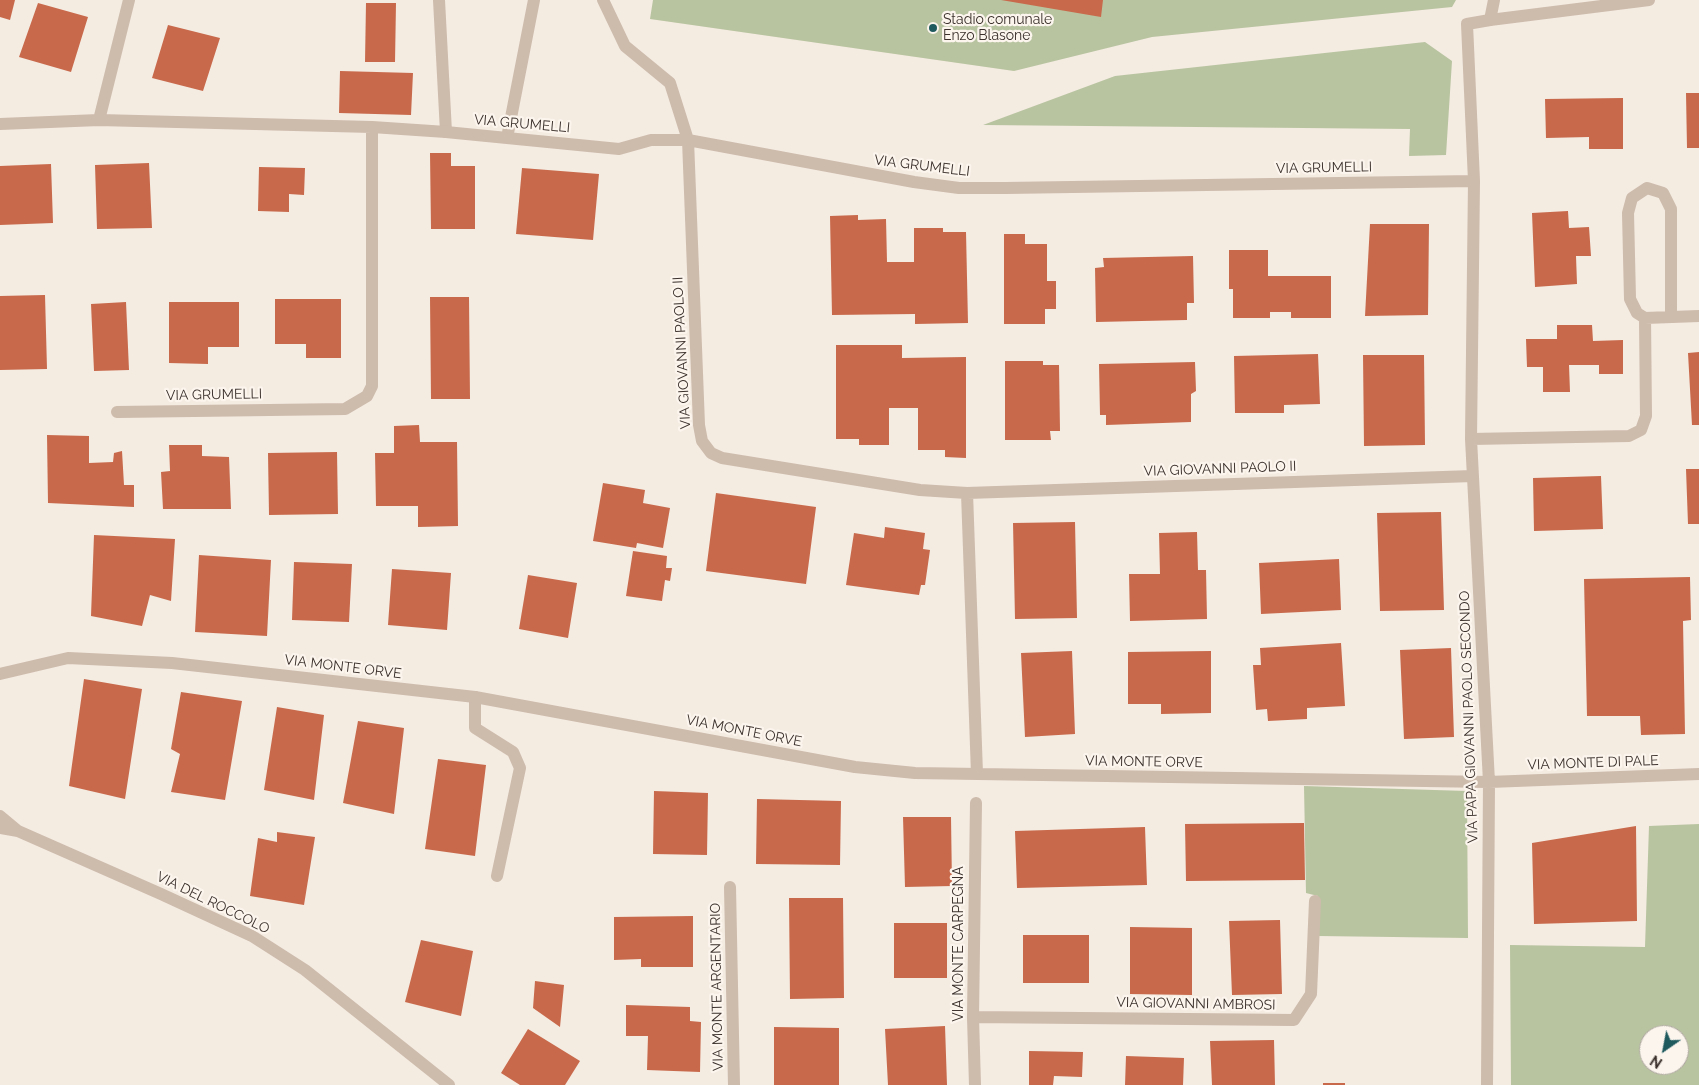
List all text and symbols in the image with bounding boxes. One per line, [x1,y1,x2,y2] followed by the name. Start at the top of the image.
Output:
[943,12,1052,44] place label: Stadio comunale Enzo Blasone
[927,22,939,34] marker: Stadio comunale Enzo Blasone
[473,111,571,137] street label: VIA GRUMELLI
[873,152,971,180] street label: VIA GRUMELLI
[1276,159,1372,177] street label: VIA GRUMELLI
[670,276,694,430] street label: VIA GIOVANNI PAOLO II
[166,386,262,404] street label: VIA GRUMELLI
[1143,458,1297,480] street label: VIA GIOVANNI PAOLO II
[1456,590,1482,844] street label: VIA PAPA GIOVANNI PAOLO SECONDO
[284,651,402,683] street label: VIA MONTE ORVE
[685,712,803,750] street label: VIA MONTE ORVE
[1527,752,1659,774] street label: VIA MONTE DI PALE
[1085,753,1203,771] street label: VIA MONTE ORVE
[951,866,967,1022] street label: VIA MONTE CARPEGNA
[154,868,272,938] street label: VIA DEL ROCCOLO
[707,903,727,1071] street label: VIA MONTE ARGENTARIO
[1116,994,1276,1014] street label: VIA GIOVANNI AMBROSI
[1639,1025,1689,1075] north arrow
[1648,1052,1665,1071] text: N

